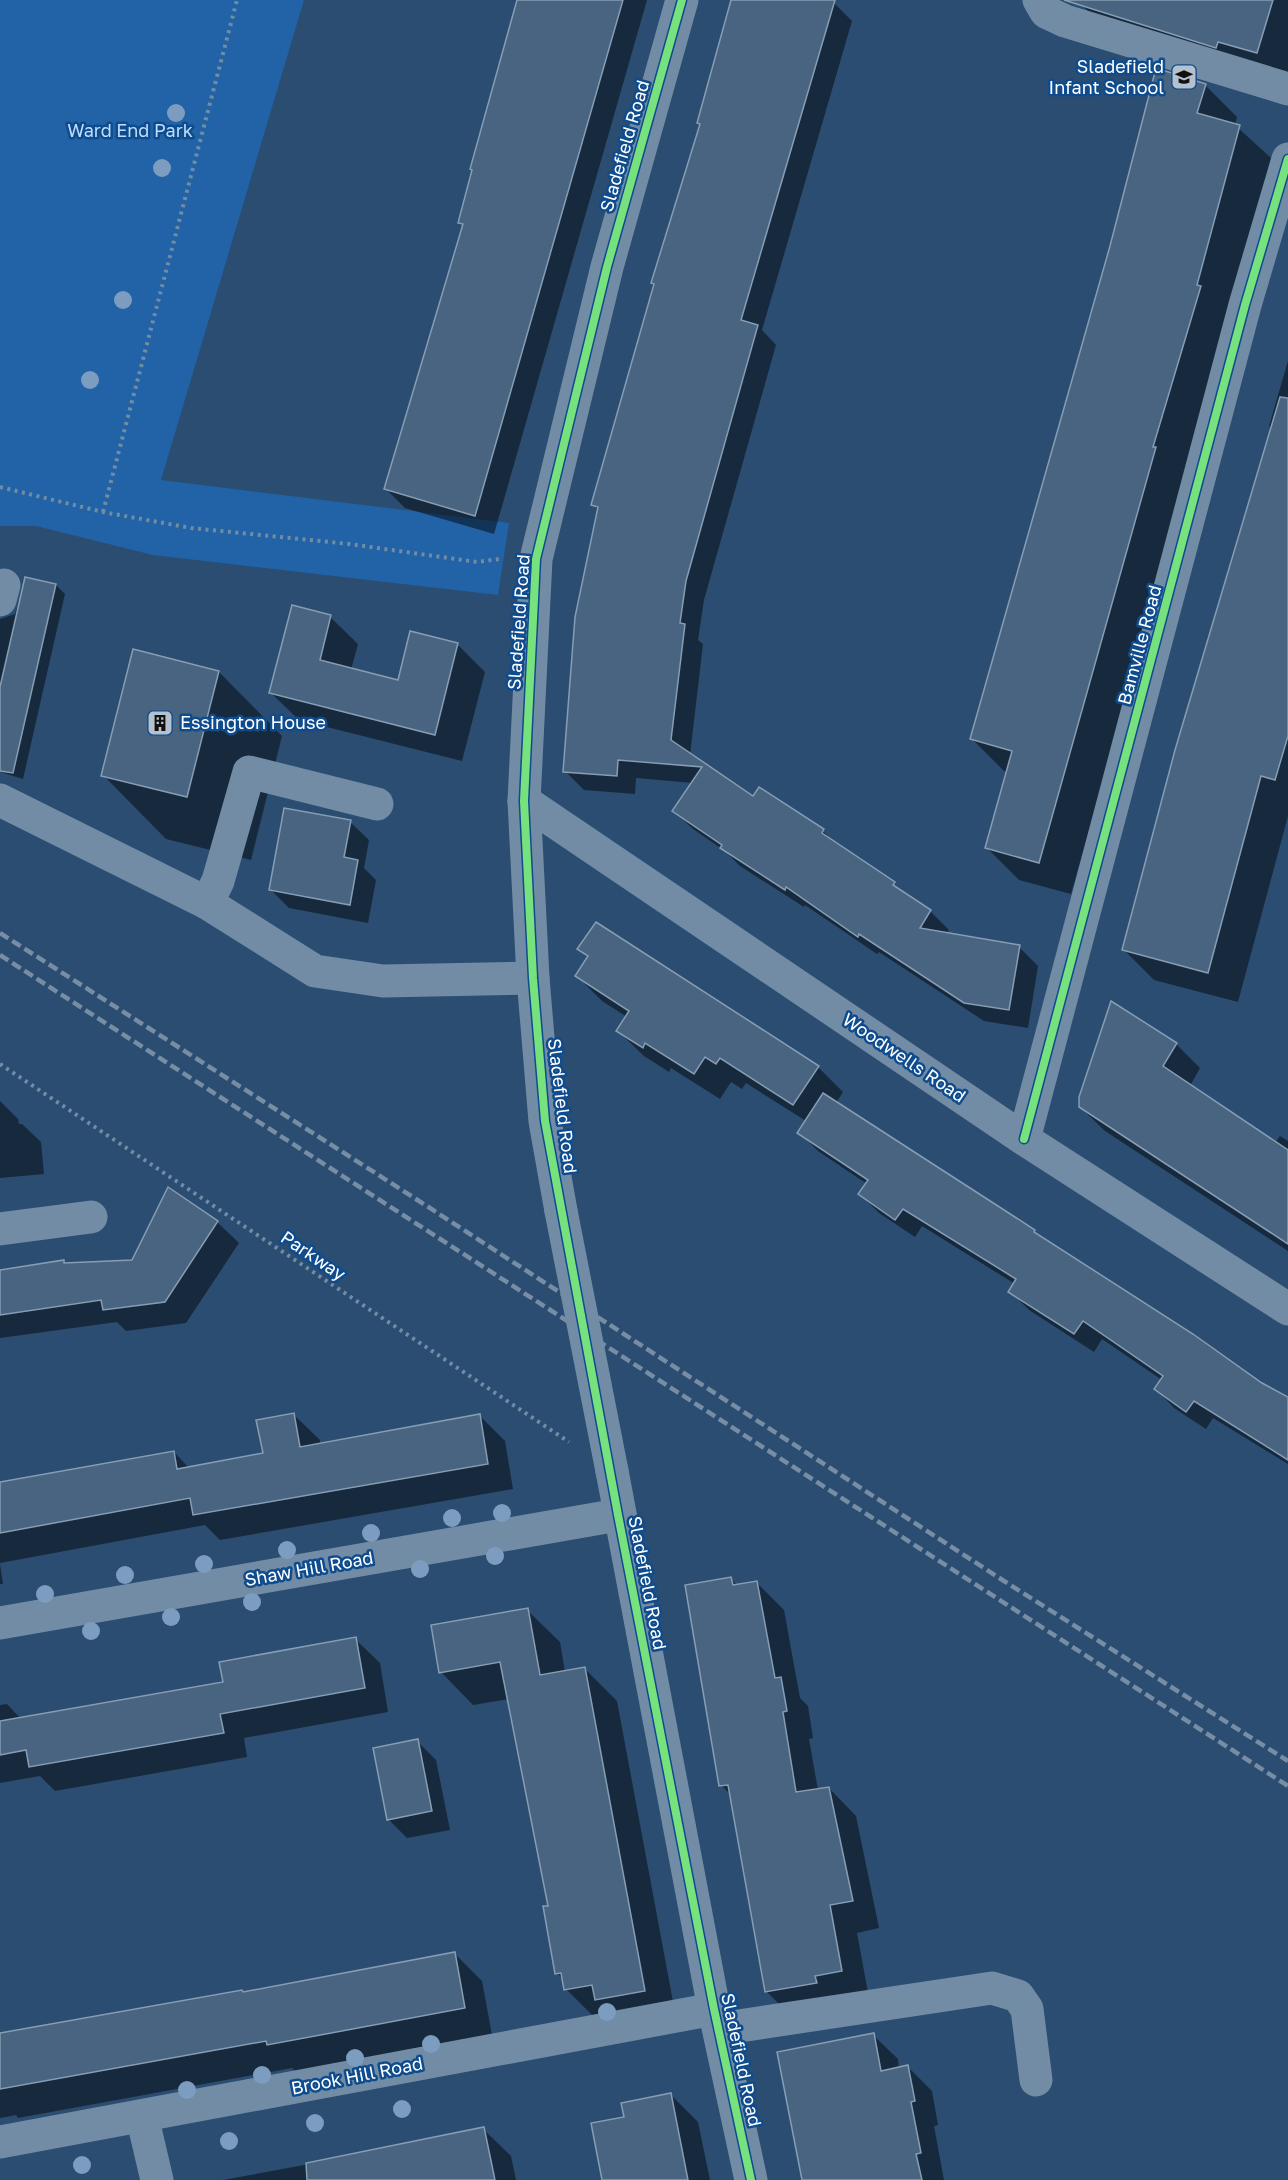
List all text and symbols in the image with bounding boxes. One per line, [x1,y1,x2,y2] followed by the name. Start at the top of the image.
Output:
[1049,55,1164,98] place label: Sladefield Infant School
[1169,62,1199,92] school or university icon: Sladefield Infant School
[595,77,653,214] street label: Sladefield Road
[67,119,193,141] park label: Ward End Park
[502,553,534,690] street label: Sladefield Road
[1112,582,1166,707] street label: Bamville Road
[145,708,175,738] building icon: Essington House
[180,711,326,733] place label: Essington House
[839,1008,970,1106] street label: Woodwells Road
[544,1037,582,1175] street label: Sladefield Road
[277,1226,350,1285] street label: Parkway
[624,1514,672,1652] street label: Sladefield Road
[243,1546,375,1590] street label: Shaw Hill Road
[717,1991,767,2129] street label: Sladefield Road
[289,2051,425,2099] street label: Brook Hill Road

